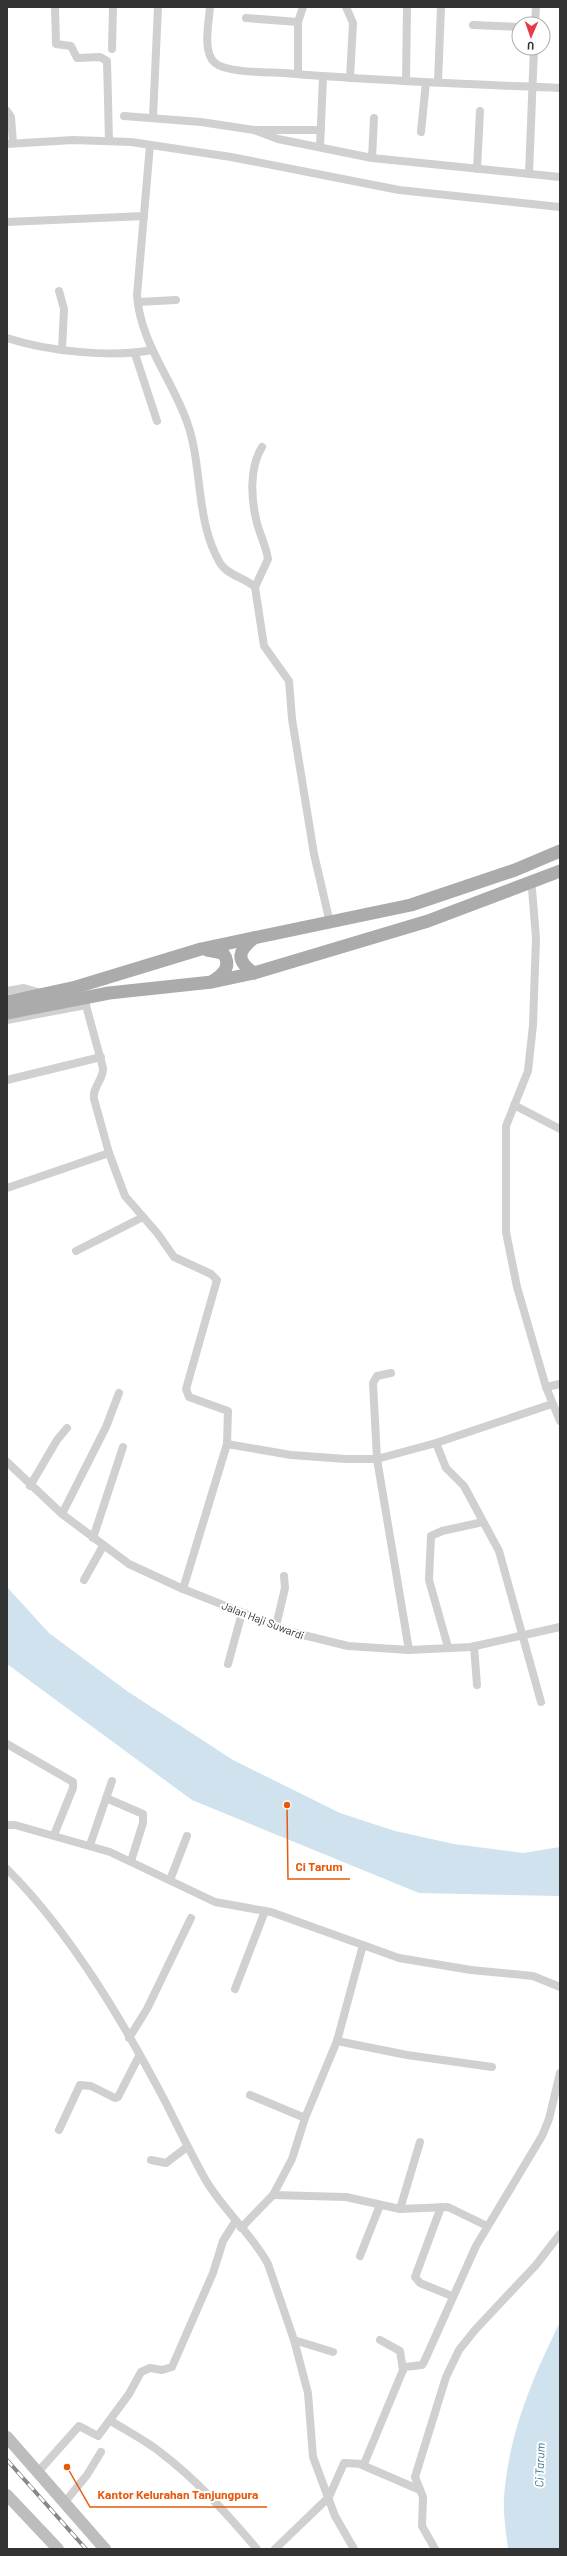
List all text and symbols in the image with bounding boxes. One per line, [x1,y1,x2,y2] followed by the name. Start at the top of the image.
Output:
[511,16,551,56] north arrow
[527,40,534,53] text: U
[220,1598,306,1642] street label: Jalan Haji Suwardi
[288,1855,350,1879] callout: Ci Tarum
[296,1859,342,1873] text: Ci Tarum
[531,2442,547,2488] water label: Ci Tarum
[90,2483,267,2507] callout: Kantor Kelurahan Tanjungpura
[98,2487,258,2501] text: Kantor Kelurahan Tanjungpura

